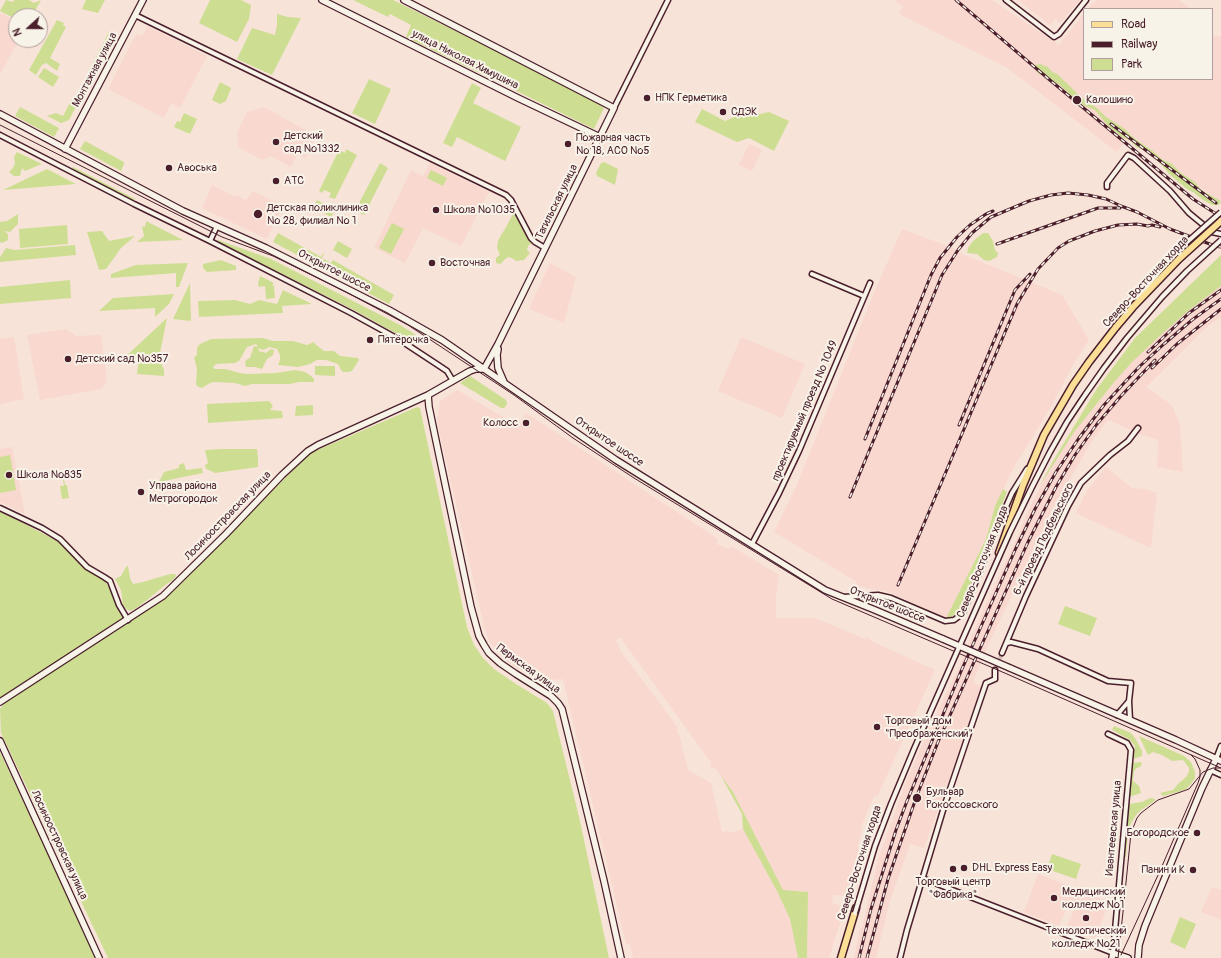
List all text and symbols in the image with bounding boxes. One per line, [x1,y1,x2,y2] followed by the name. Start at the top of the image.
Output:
[8,8,48,48] north arrow
[1083,8,1213,80] legend
[1121,17,1146,32] text: Road
[10,26,25,38] text: N
[410,27,520,93] street label: улица Николая Химушина
[70,30,120,110] street label: Монтажная улица
[1121,37,1157,52] text: Railway
[1121,57,1142,72] text: Park
[655,91,727,105] place label: НПК Герметика
[642,93,652,103] marker: НПК Герметика
[1086,93,1133,107] place label: Калошино
[1071,94,1083,106] marker: Калошино
[731,105,757,119] place label: СДЭК
[718,107,728,117] marker: СДЭК
[284,129,340,155] place label: Детский сад №1332
[576,131,651,157] place label: Пожарная часть № 18, АСО №5
[271,137,281,147] marker: Детский сад №1332
[563,139,573,149] marker: Пожарная часть № 18, АСО №5
[177,161,217,175] place label: Авоська
[533,162,581,242] street label: Тагильская улица
[164,163,174,173] marker: Авоська
[284,174,304,188] place label: АТС
[271,176,281,186] marker: АТС
[267,201,368,227] place label: Детская поликлиника № 28, филиал № 1
[444,203,515,217] place label: Школа №1035
[431,205,441,215] marker: Школа №1035
[252,208,264,220] marker: Детская поликлиника № 28, филиал № 1
[1100,234,1192,330] street label: Северо-Восточная хорда
[295,247,373,295] street label: Открытое шоссе
[440,256,490,270] place label: Восточная
[427,258,437,268] marker: Восточная
[378,333,429,347] place label: Пятёрочка
[365,335,375,345] marker: Пятёрочка
[769,339,841,483] street label: проектируемый проезд № 1049
[76,352,168,366] place label: Детский сад №357
[63,354,73,364] marker: Детский сад №357
[572,414,646,470] street label: Открытое шоссе
[483,416,518,430] place label: Колосс
[521,418,531,428] marker: Колосс
[17,468,82,482] place label: Школа №835
[182,469,274,563] street label: Лосиноостровская улица
[4,470,14,480] marker: Школа №835
[149,479,218,505] place label: Управа района Метрогородок
[1011,481,1077,597] street label: 6-й проезд Подбельского
[136,487,146,497] marker: Управа района Метрогородок
[954,504,1012,620] street label: Северо-Восточная хорда
[847,584,927,626] street label: Открытое шоссе
[493,641,563,697] street label: Пермская улица
[885,714,973,740] place label: Торговый дом "Преображенский"
[872,722,882,732] marker: Торговый дом "Преображенский"
[1103,780,1125,876] street label: Ивантеевская улица
[926,785,998,811] place label: Бульвар Рокоссовского
[28,788,90,902] street label: Лосиноостровская улица
[911,792,923,804] marker: Бульвар Рокоссовского
[835,804,885,922] street label: Северо-Восточная хорда
[1127,826,1189,840] place label: Богородское
[1192,828,1202,838] marker: Богородское
[972,861,1052,875] place label: DHL Express Easy
[959,863,969,873] marker: DHL Express Easy
[1141,863,1185,877] place label: Панин и К
[948,864,958,874] marker: Торговый центр "Фабрика"
[1188,865,1198,875] marker: Панин и К
[915,875,991,901] place label: Торговый центр "Фабрика"
[1062,885,1126,911] place label: Медицинский колледж №1
[1049,893,1059,903] marker: Медицинский колледж №1
[1081,913,1091,923] marker: Технологический колледж №21
[1045,924,1127,950] place label: Технологический колледж №21

